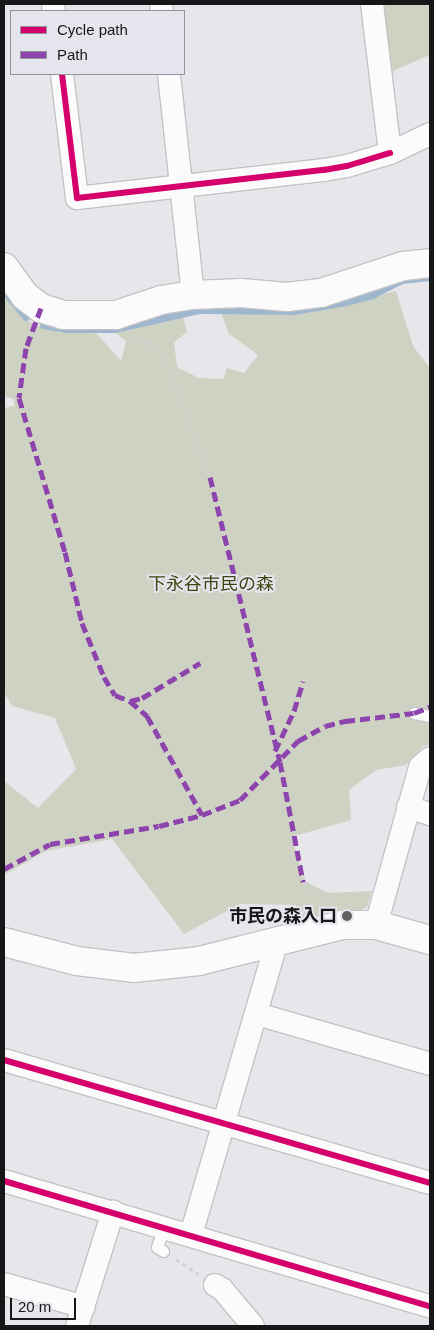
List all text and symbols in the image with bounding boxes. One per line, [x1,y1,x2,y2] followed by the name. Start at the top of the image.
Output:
[10,10,185,75] legend
[57,21,128,38] text: Cycle path
[57,46,88,63] text: Path
[148,573,274,595] park label: 下永谷市民の森
[229,905,337,927] place label: 市民の森入口
[341,910,353,922] marker: 市民の森入口
[12,1288,79,1320] scale bar
[18,1298,51,1315] text: 20 m

